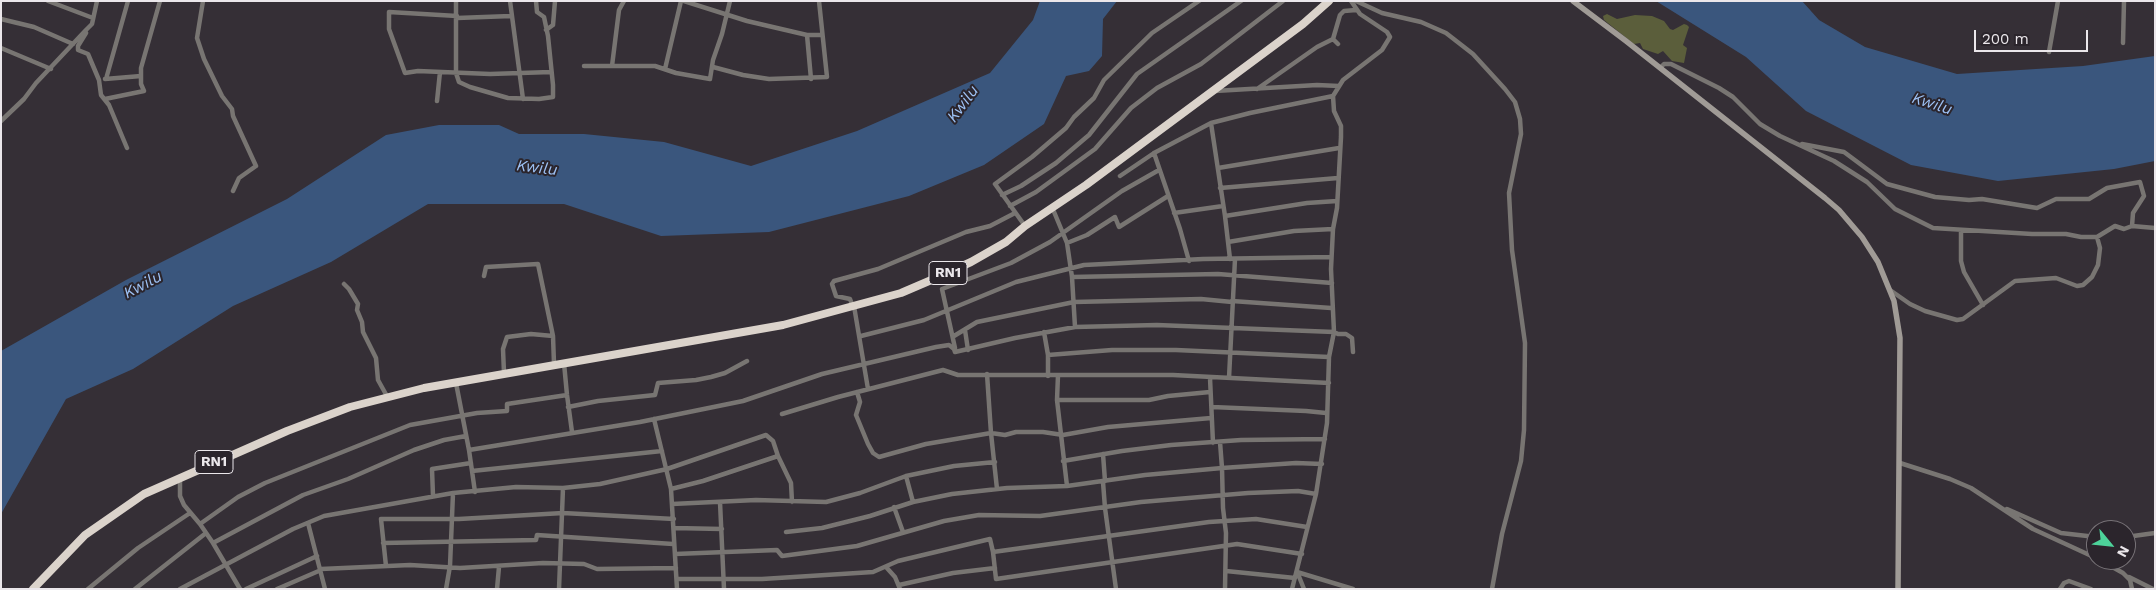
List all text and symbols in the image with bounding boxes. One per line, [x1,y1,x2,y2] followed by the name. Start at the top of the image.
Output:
[1976,20,2090,52] scale bar
[1982,30,2029,48] text: 200 m
[943,82,983,126] water label: Kwilu
[1910,89,1954,119] water label: Kwilu
[516,156,558,180] water label: Kwilu
[929,262,967,284] road number: RN1
[120,267,166,303] water label: Kwilu
[195,451,233,474] road number: RN1
[2086,520,2136,570] north arrow
[2114,543,2133,560] text: N

